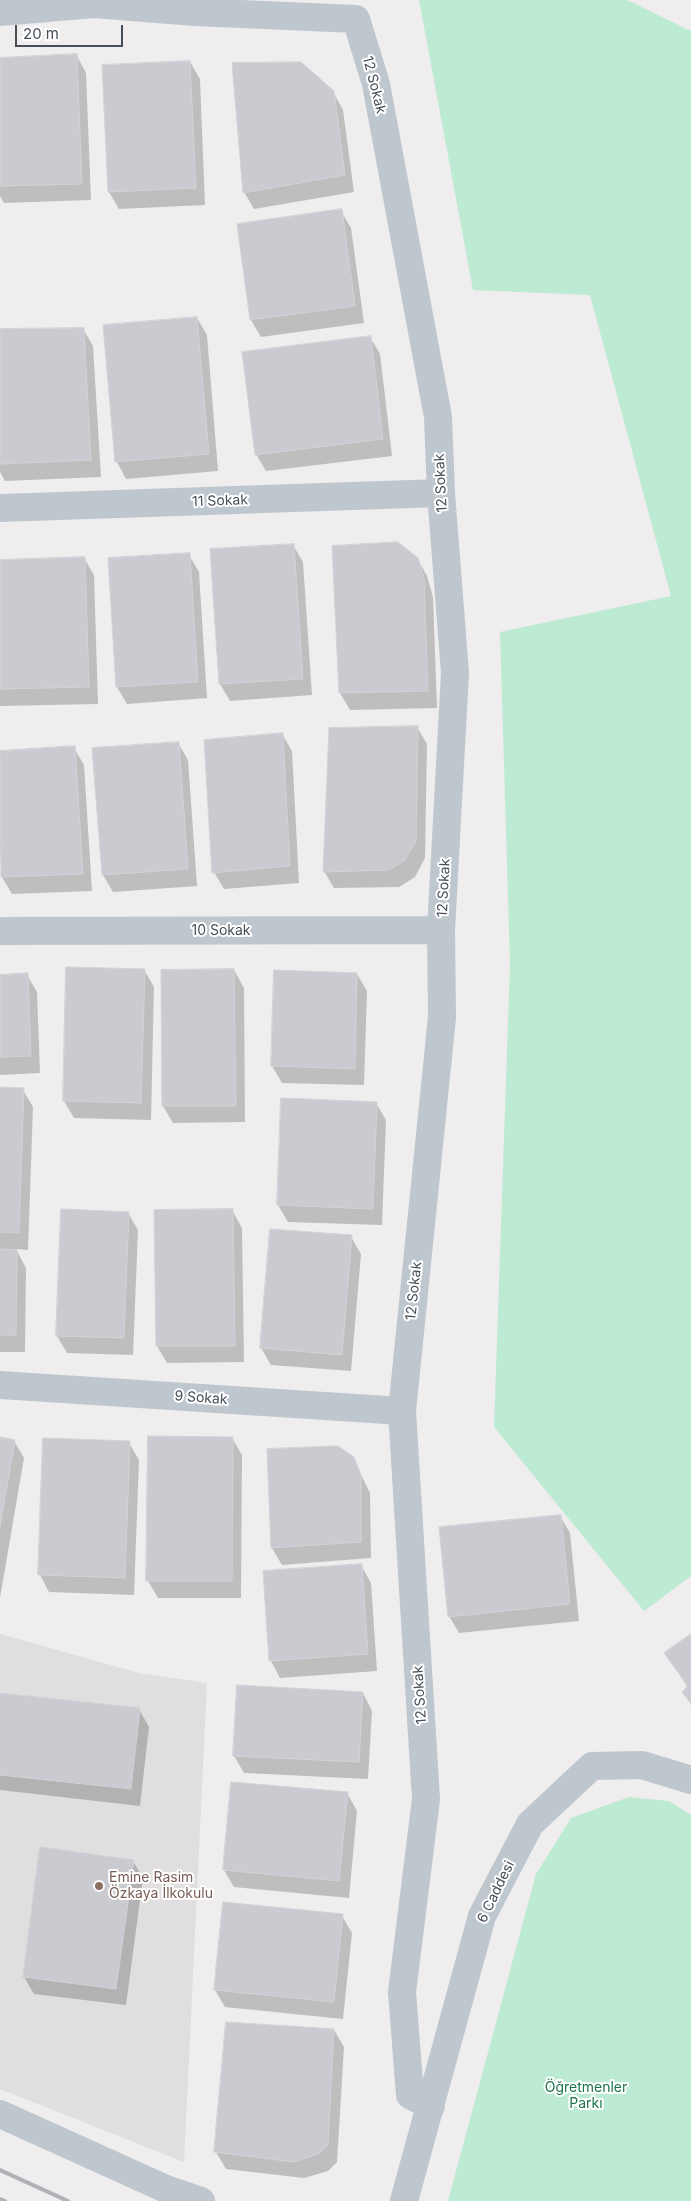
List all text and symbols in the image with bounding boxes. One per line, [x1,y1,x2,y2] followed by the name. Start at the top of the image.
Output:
[18,15,125,47] scale bar
[23,24,59,43] text: 20 m
[359,54,389,116] street label: 12 Sokak
[431,453,451,513] street label: 12 Sokak
[192,492,248,510] street label: 11 Sokak
[434,858,454,918] street label: 12 Sokak
[191,923,251,939] street label: 10 Sokak
[403,1261,425,1321] street label: 12 Sokak
[174,1388,228,1408] street label: 9 Sokak
[410,1665,430,1725] street label: 12 Sokak
[474,1858,518,1926] street label: 6 Caddesi
[109,1870,213,1902] place label: Emine Rasim Özkaya İlkokulu
[93,1880,105,1892] marker: Emine Rasim Özkaya İlkokulu
[545,2080,627,2112] park label: Öğretmenler Parkı

